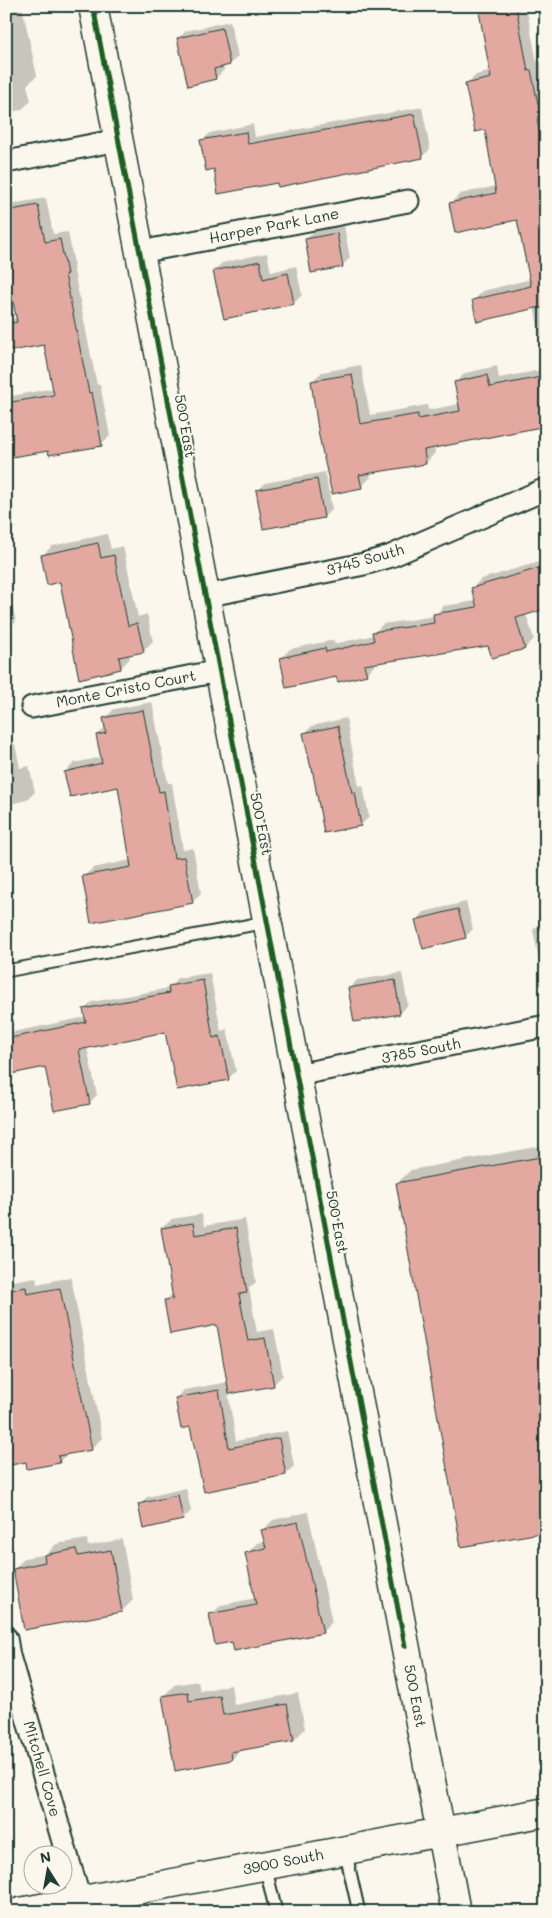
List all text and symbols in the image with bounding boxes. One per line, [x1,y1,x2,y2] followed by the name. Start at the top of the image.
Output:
[207,203,341,247] street label: Harper Park Lane
[171,393,201,459] street label: 500 East
[323,538,406,580] street label: 3745 South
[54,665,198,711] street label: Monte Cristo Court
[246,791,278,857] street label: 500 East
[379,1033,462,1068] street label: 3785 South
[322,1189,354,1255] street label: 500 East
[400,1663,432,1729] street label: 500 East
[20,1718,66,1819] street label: Mitchell Cove
[241,1843,325,1879] street label: 3900 South
[22,1846,72,1896] north arrow
[38,1846,52,1867] text: N

